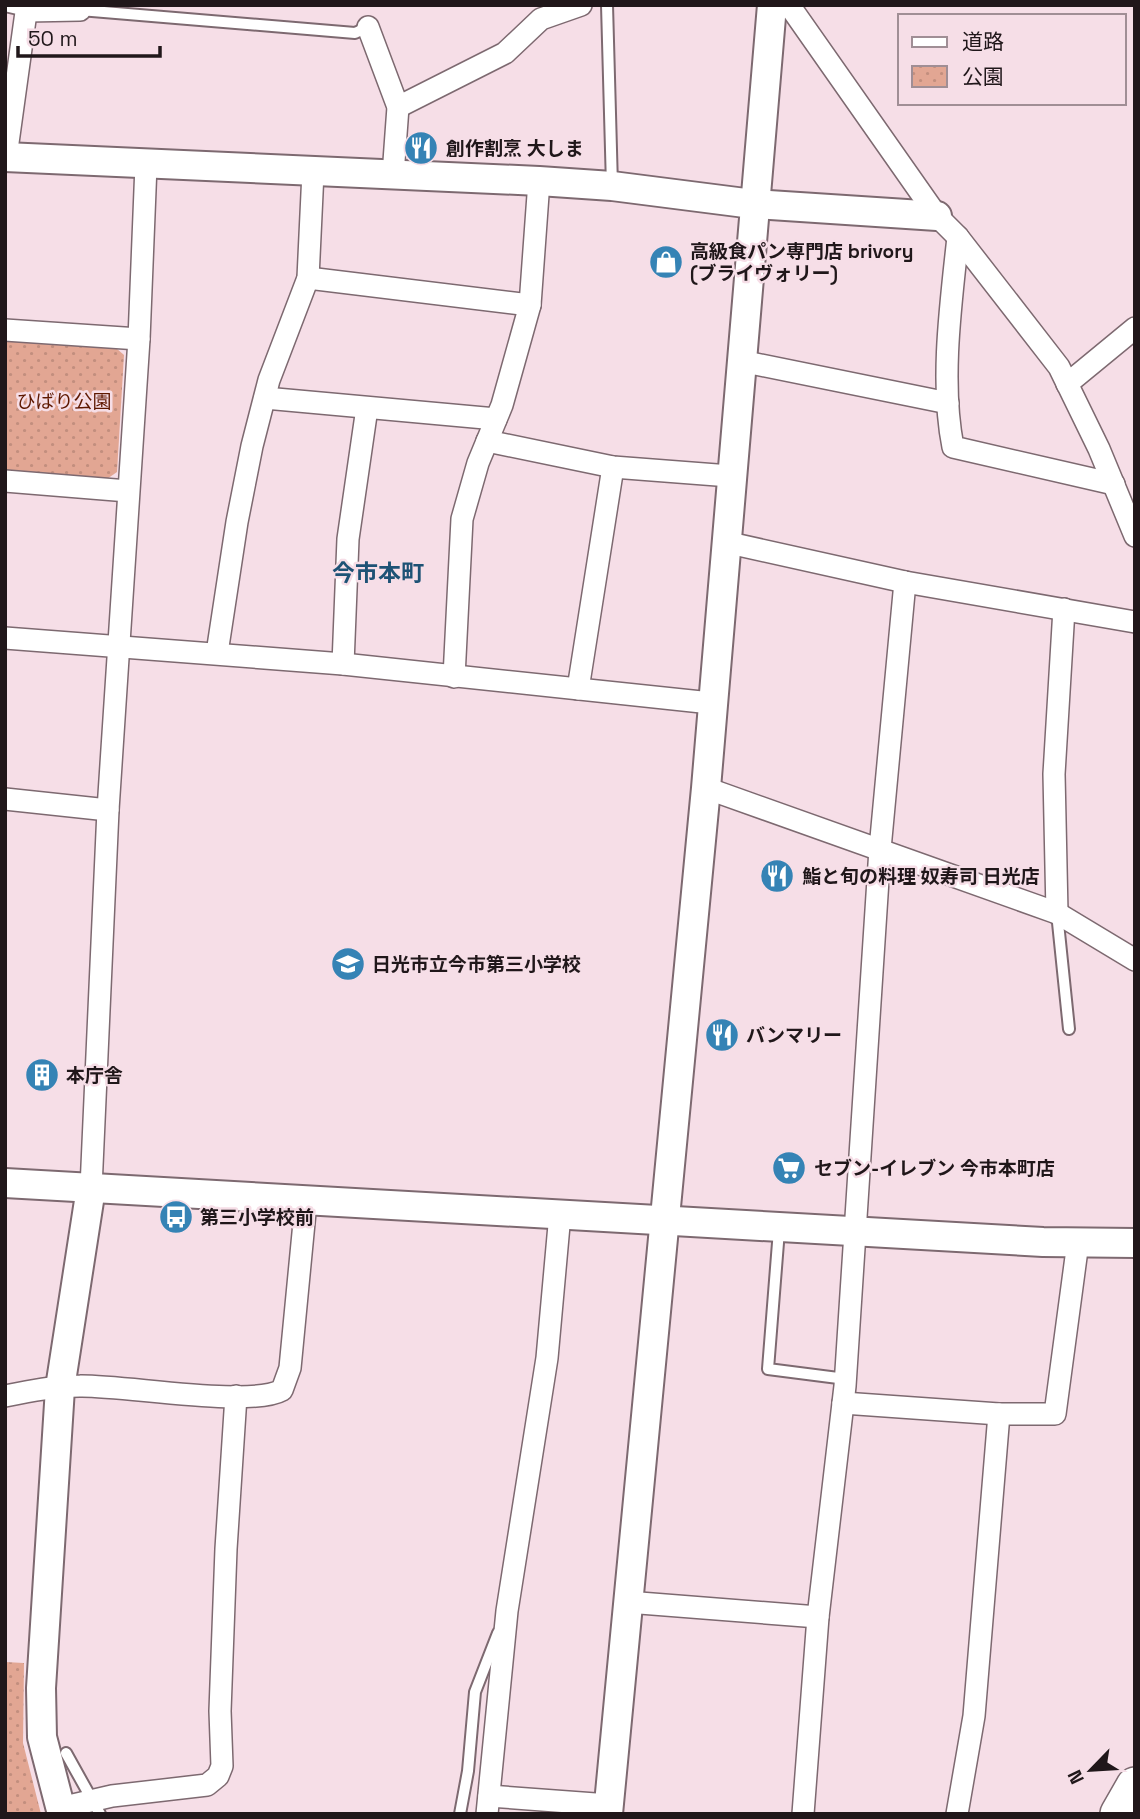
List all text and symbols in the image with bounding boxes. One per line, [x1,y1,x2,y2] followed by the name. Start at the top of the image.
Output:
[18,14,159,58] scale bar
[898,14,1126,105] legend
[28,25,78,52] text: 50 m
[962,28,1004,55] text: 道路
[962,63,1004,90] text: 公園
[402,129,440,167] restaurant icon: 創作割烹 大しま
[446,136,584,161] place label: 創作割烹 大しま
[690,239,913,286] place label: 高級食パン専門店 brivory (ブライヴォリー)
[647,243,685,281] shop icon: 高級食パン専門店 brivory (ブライヴォリー)
[16,389,112,414] park label: ひばり公園
[332,558,424,588] district label: 今市本町
[758,857,796,895] restaurant icon: 鮨と旬の料理 奴寿司 日光店
[802,864,1040,889] place label: 鮨と旬の料理 奴寿司 日光店
[329,945,367,983] school or university icon: 日光市立今市第三小学校
[372,952,581,977] place label: 日光市立今市第三小学校
[703,1016,741,1054] restaurant icon: バンマリー
[746,1023,842,1048] place label: バンマリー
[23,1056,61,1094] building icon: 本庁舎
[66,1063,123,1088] place label: 本庁舎
[770,1149,808,1187] supermarket icon: セブン-イレブン 今市本町店
[814,1156,1055,1181] place label: セブン-イレブン 今市本町店
[157,1198,195,1236] bus stop icon: 第三小学校前
[200,1205,314,1230] place label: 第三小学校前
[1056,1735,1126,1805] north arrow
[1062,1766,1090,1788] text: N

